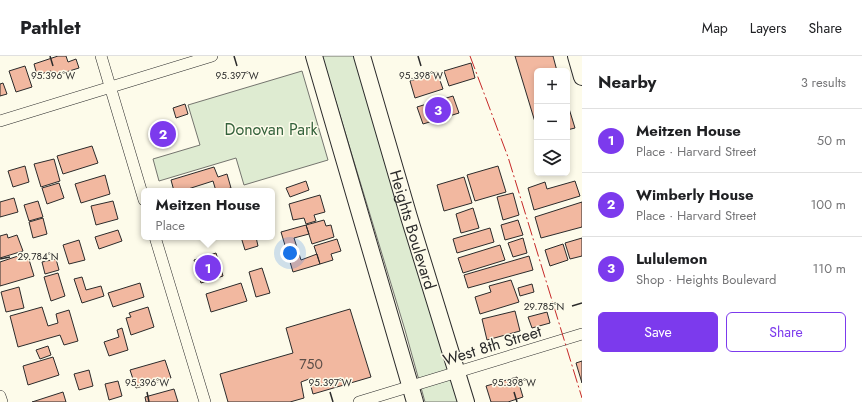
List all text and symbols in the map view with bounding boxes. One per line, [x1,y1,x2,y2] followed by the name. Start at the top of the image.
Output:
[20,14,80,41] text: Pathlet
[702,18,728,38] text: Map
[750,18,786,38] text: Layers
[808,18,842,38] text: Share
[31,68,75,83] text: 95.396°W
[215,68,259,83] text: 95.397°W
[399,68,443,83] text: 95.398°W
[534,68,570,176] map controls
[534,68,570,104] button: +
[598,70,656,94] text: Nearby
[801,73,846,92] text: 3 results
[425,95,451,125] pin: 3
[534,104,570,140] button: −
[225,118,318,141] park label: Donovan Park
[150,119,176,149] pin: 2
[636,120,741,142] text: Meitzen House
[608,131,614,150] text: 1
[817,131,846,150] text: 50 m
[534,140,570,176] button: layers
[636,142,756,161] text: Place · Harvard Street
[384,167,442,292] street label: Heights Boulevard
[636,184,754,206] text: Wimberly House
[141,188,275,240] popup
[156,194,260,216] text: Meitzen House
[607,195,615,214] text: 2
[811,195,846,214] text: 100 m
[636,206,756,225] text: Place · Harvard Street
[156,216,185,235] text: Place
[280,243,300,263] your location
[636,248,707,270] text: Lululemon
[18,249,58,264] text: 29.784°N
[195,253,221,283] pin: 1
[607,259,615,278] text: 3
[812,259,846,278] text: 110 m
[636,270,777,289] text: Shop · Heights Boulevard
[524,299,564,314] text: 29.785°N
[598,312,718,352] button: Save
[726,312,846,352] button: Share
[440,320,544,371] street label: West 8th Street
[299,354,323,374] house number: 750
[125,375,169,390] text: 95.396°W
[308,375,352,390] text: 95.397°W
[492,375,536,390] text: 95.398°W

